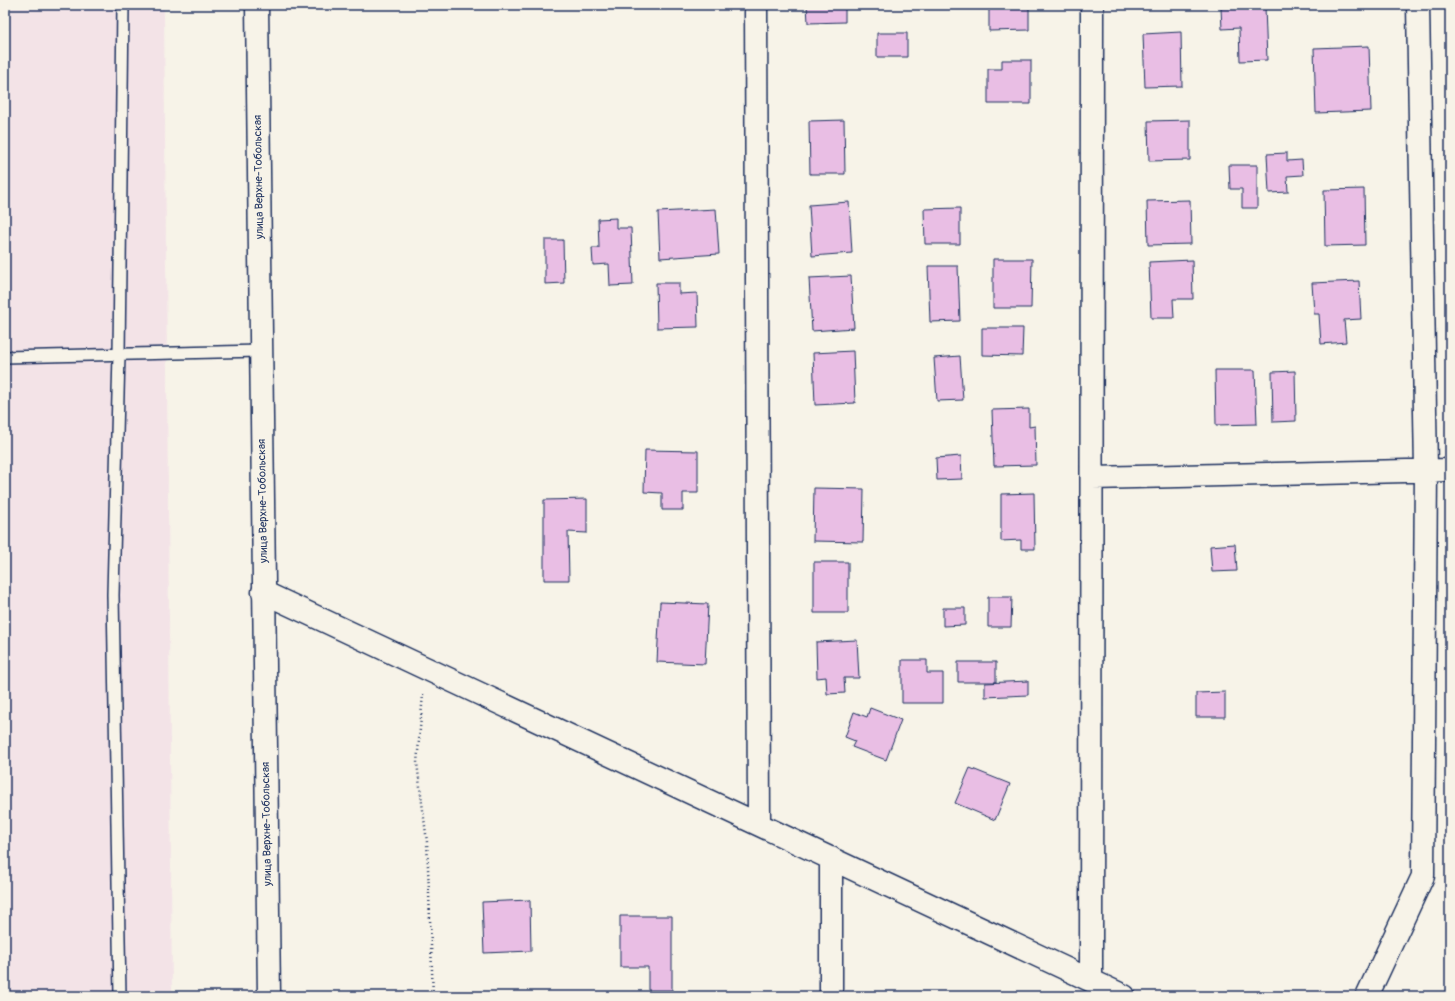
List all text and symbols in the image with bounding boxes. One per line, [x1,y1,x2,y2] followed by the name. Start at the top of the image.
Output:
[251,115,266,240] street label: улица Верхне-Тобольская
[255,439,270,564] street label: улица Верхне-Тобольская
[259,762,274,887] street label: улица Верхне-Тобольская

